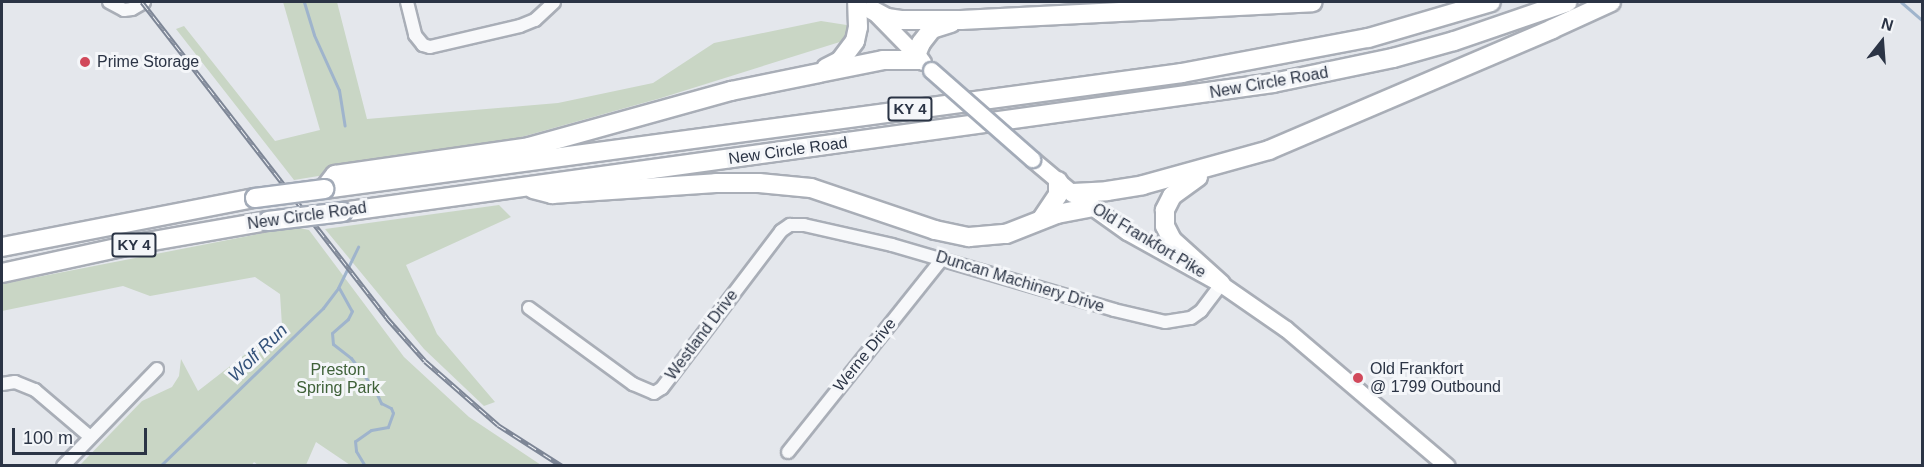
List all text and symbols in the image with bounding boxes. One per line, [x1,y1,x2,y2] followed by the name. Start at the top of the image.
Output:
[1852,12,1912,72] north arrow
[1879,14,1895,34] text: N
[97,52,199,72] place label: Prime Storage
[78,55,92,69] marker: Prime Storage
[1208,63,1330,103] street label: New Circle Road
[886,97,934,121] road number: KY 4
[727,133,849,169] street label: New Circle Road
[246,198,368,234] street label: New Circle Road
[1089,200,1209,282] street label: Old Frankfort Pike
[110,233,158,257] road number: KY 4
[933,247,1107,317] street label: Duncan Machinery Drive
[662,286,742,384] street label: Westland Drive
[830,315,900,395] street label: Werne Drive
[224,320,292,386] water label: Wolf Run
[1370,359,1501,397] place label: Old Frankfort @ 1799 Outbound
[296,360,380,398] park label: Preston Spring Park
[1351,371,1365,385] marker: Old Frankfort @ 1799 Outbound
[15,416,150,454] scale bar
[23,428,73,448] text: 100 m

